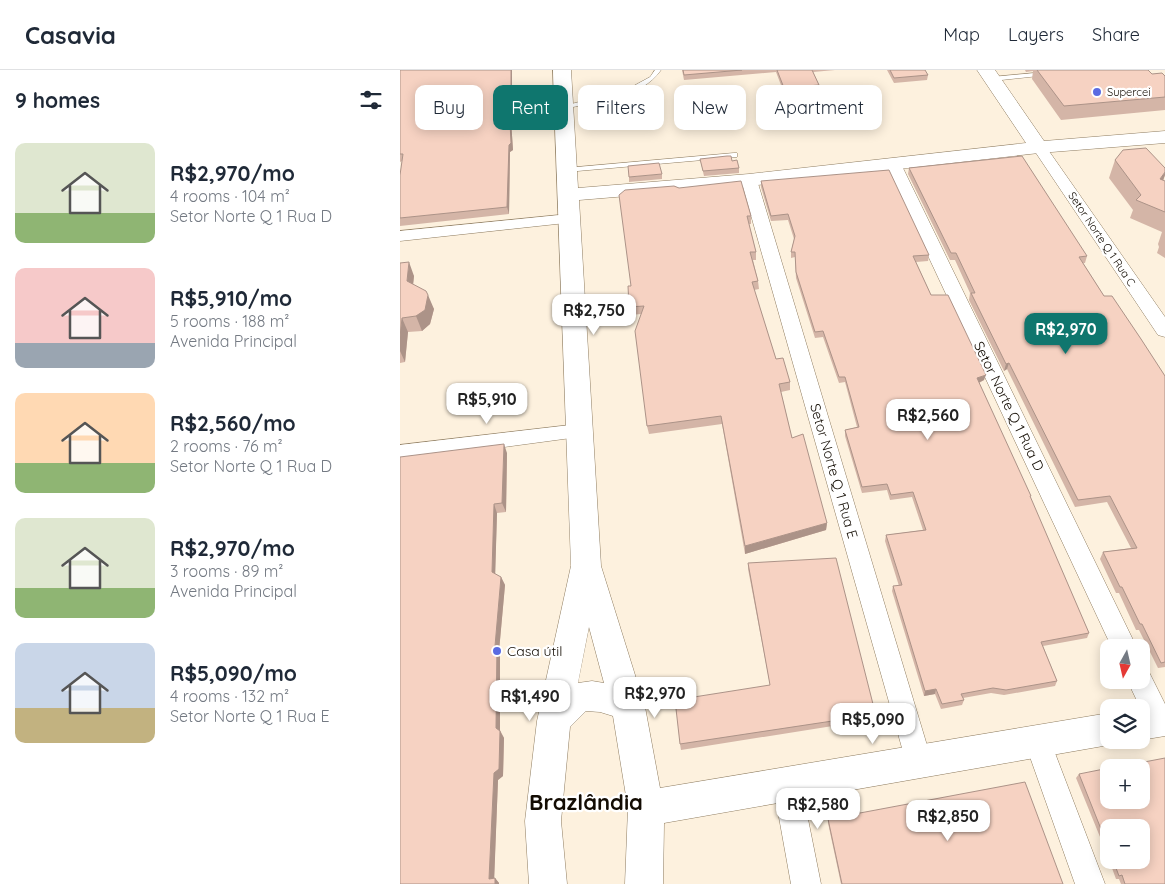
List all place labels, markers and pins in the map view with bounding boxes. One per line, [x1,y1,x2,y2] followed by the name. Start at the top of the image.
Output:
[1107,85,1151,99] place label: Supercei
[1091,86,1103,98] marker: Supercei
[548,294,640,336] pin: R$2,750
[1020,312,1112,355] pin: R$2,970
[441,382,533,425] pin: R$5,910
[882,398,974,441] pin: R$2,560
[507,642,563,660] place label: Casa útil
[491,645,503,657] marker: Casa útil
[609,676,701,719] pin: R$2,970
[484,680,576,722] pin: R$1,490
[827,702,919,745] pin: R$5,090
[772,788,864,830] pin: R$2,580
[902,800,994,842] pin: R$2,850

